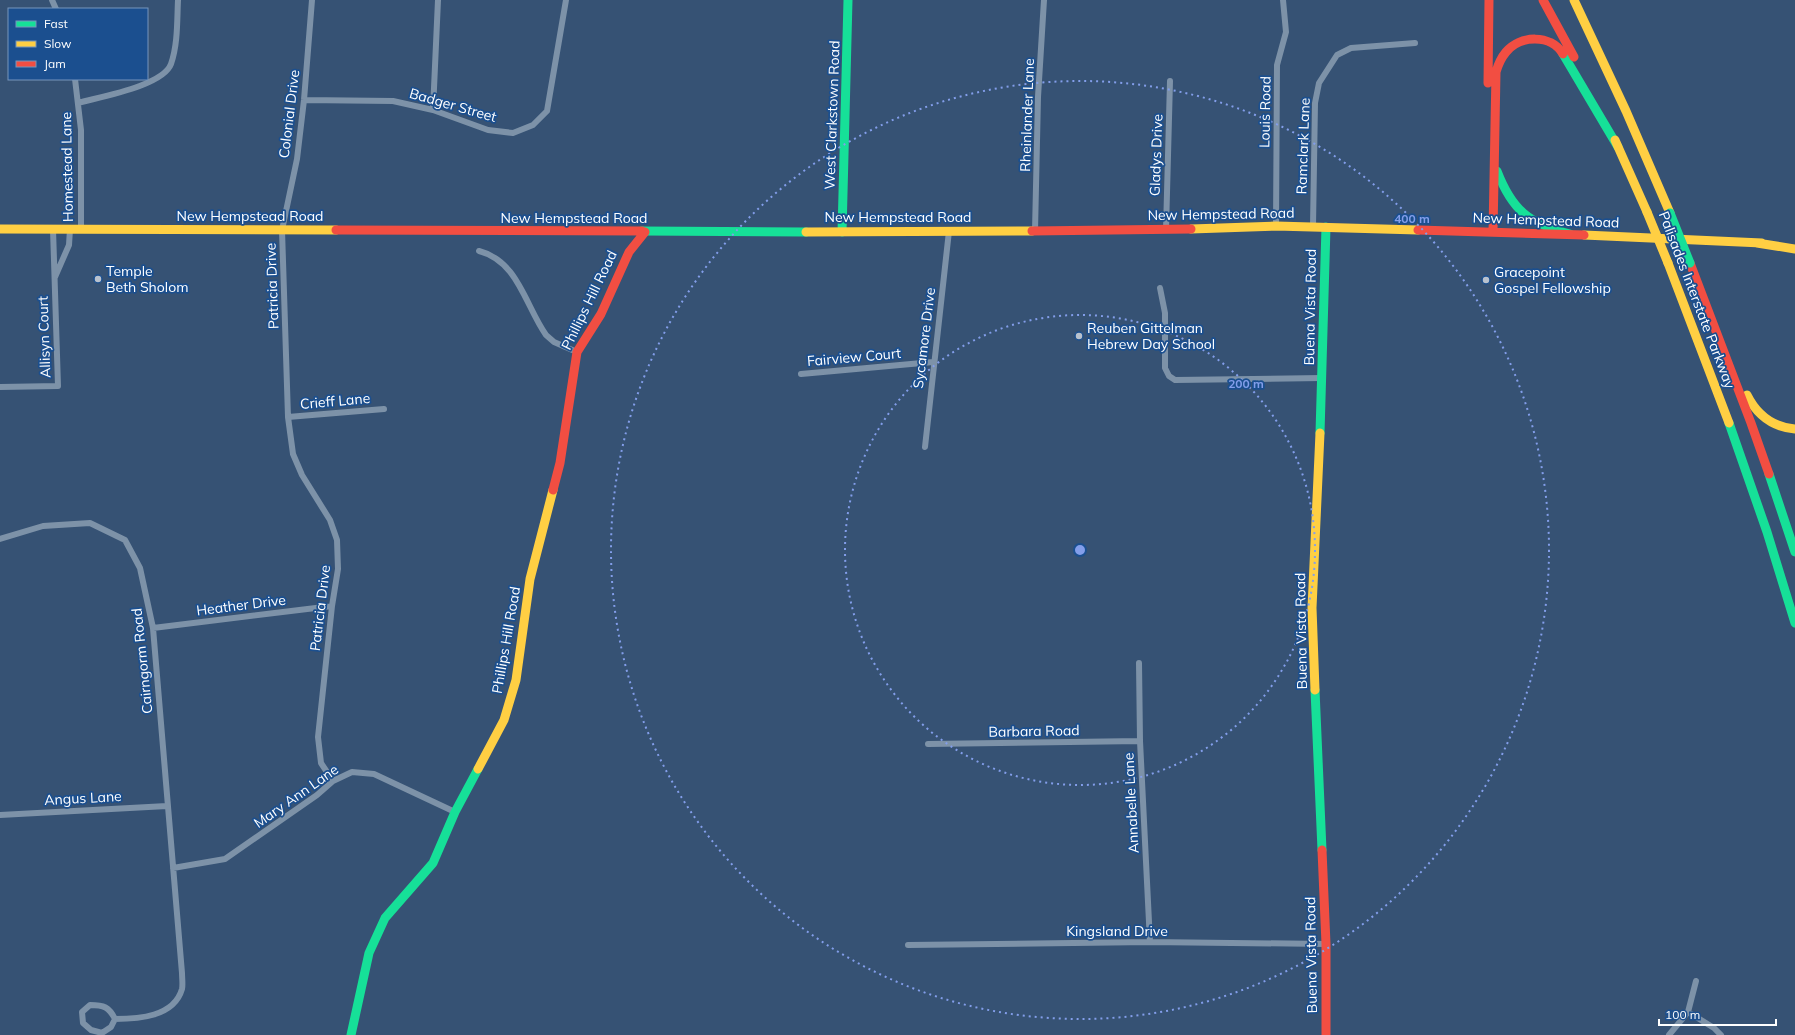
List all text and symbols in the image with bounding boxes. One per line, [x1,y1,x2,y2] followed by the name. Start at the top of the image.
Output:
[8,8,148,80] legend
[44,16,68,31] text: Fast
[44,36,72,51] text: Slow
[820,40,844,190] street label: West Clarkstown Road
[44,56,66,71] text: Jam
[1016,58,1038,172] street label: Rheinlander Lane
[275,69,303,159] street label: Colonial Drive
[1255,76,1275,148] street label: Louis Road
[407,84,499,126] street label: Badger Street
[1292,97,1314,195] street label: Ramclark Lane
[57,112,77,222] street label: Homestead Lane
[1146,114,1166,196] street label: Gladys Drive
[1147,204,1295,224] street label: New Hempstead Road
[177,207,323,225] street label: New Hempstead Road
[825,208,971,226] street label: New Hempstead Road
[1472,208,1620,232] street label: New Hempstead Road
[501,209,647,227] street label: New Hempstead Road
[1655,209,1739,392] street label: Palisades Interstate Parkway
[1394,211,1430,226] text: 400 m
[261,242,283,330] street label: Patricia Drive
[557,247,621,353] street label: Phillips Hill Road
[1300,248,1320,366] street label: Buena Vista Road
[106,262,188,296] place label: Temple Beth Sholom
[1494,263,1611,297] place label: Gracepoint Gospel Fellowship
[93,274,103,284] marker: Temple Beth Sholom
[1481,275,1491,285] marker: Gracepoint Gospel Fellowship
[909,286,939,390] street label: Sycamore Drive
[34,296,54,378] street label: Allisyn Court
[1087,319,1215,353] place label: Reuben Gittelman Hebrew Day School
[1074,331,1084,341] marker: Reuben Gittelman Hebrew Day School
[806,344,902,370] street label: Fairview Court
[1228,376,1264,391] text: 200 m
[299,389,371,413] street label: Crieff Lane
[1073,543,1087,557] centre of rings
[306,564,334,652] street label: Patricia Drive
[1291,572,1311,690] street label: Buena Vista Road
[488,585,524,695] street label: Phillips Hill Road
[195,591,287,619] street label: Heather Drive
[128,607,156,715] street label: Cairngorm Road
[988,721,1080,741] street label: Barbara Road
[1119,752,1143,854] street label: Annabelle Lane
[250,760,342,832] street label: Mary Ann Lane
[44,787,122,809] street label: Angus Lane
[1301,896,1321,1014] street label: Buena Vista Road
[1066,922,1168,940] street label: Kingsland Drive
[1659,1001,1776,1027] scale bar
[1665,1007,1700,1022] text: 100 m

